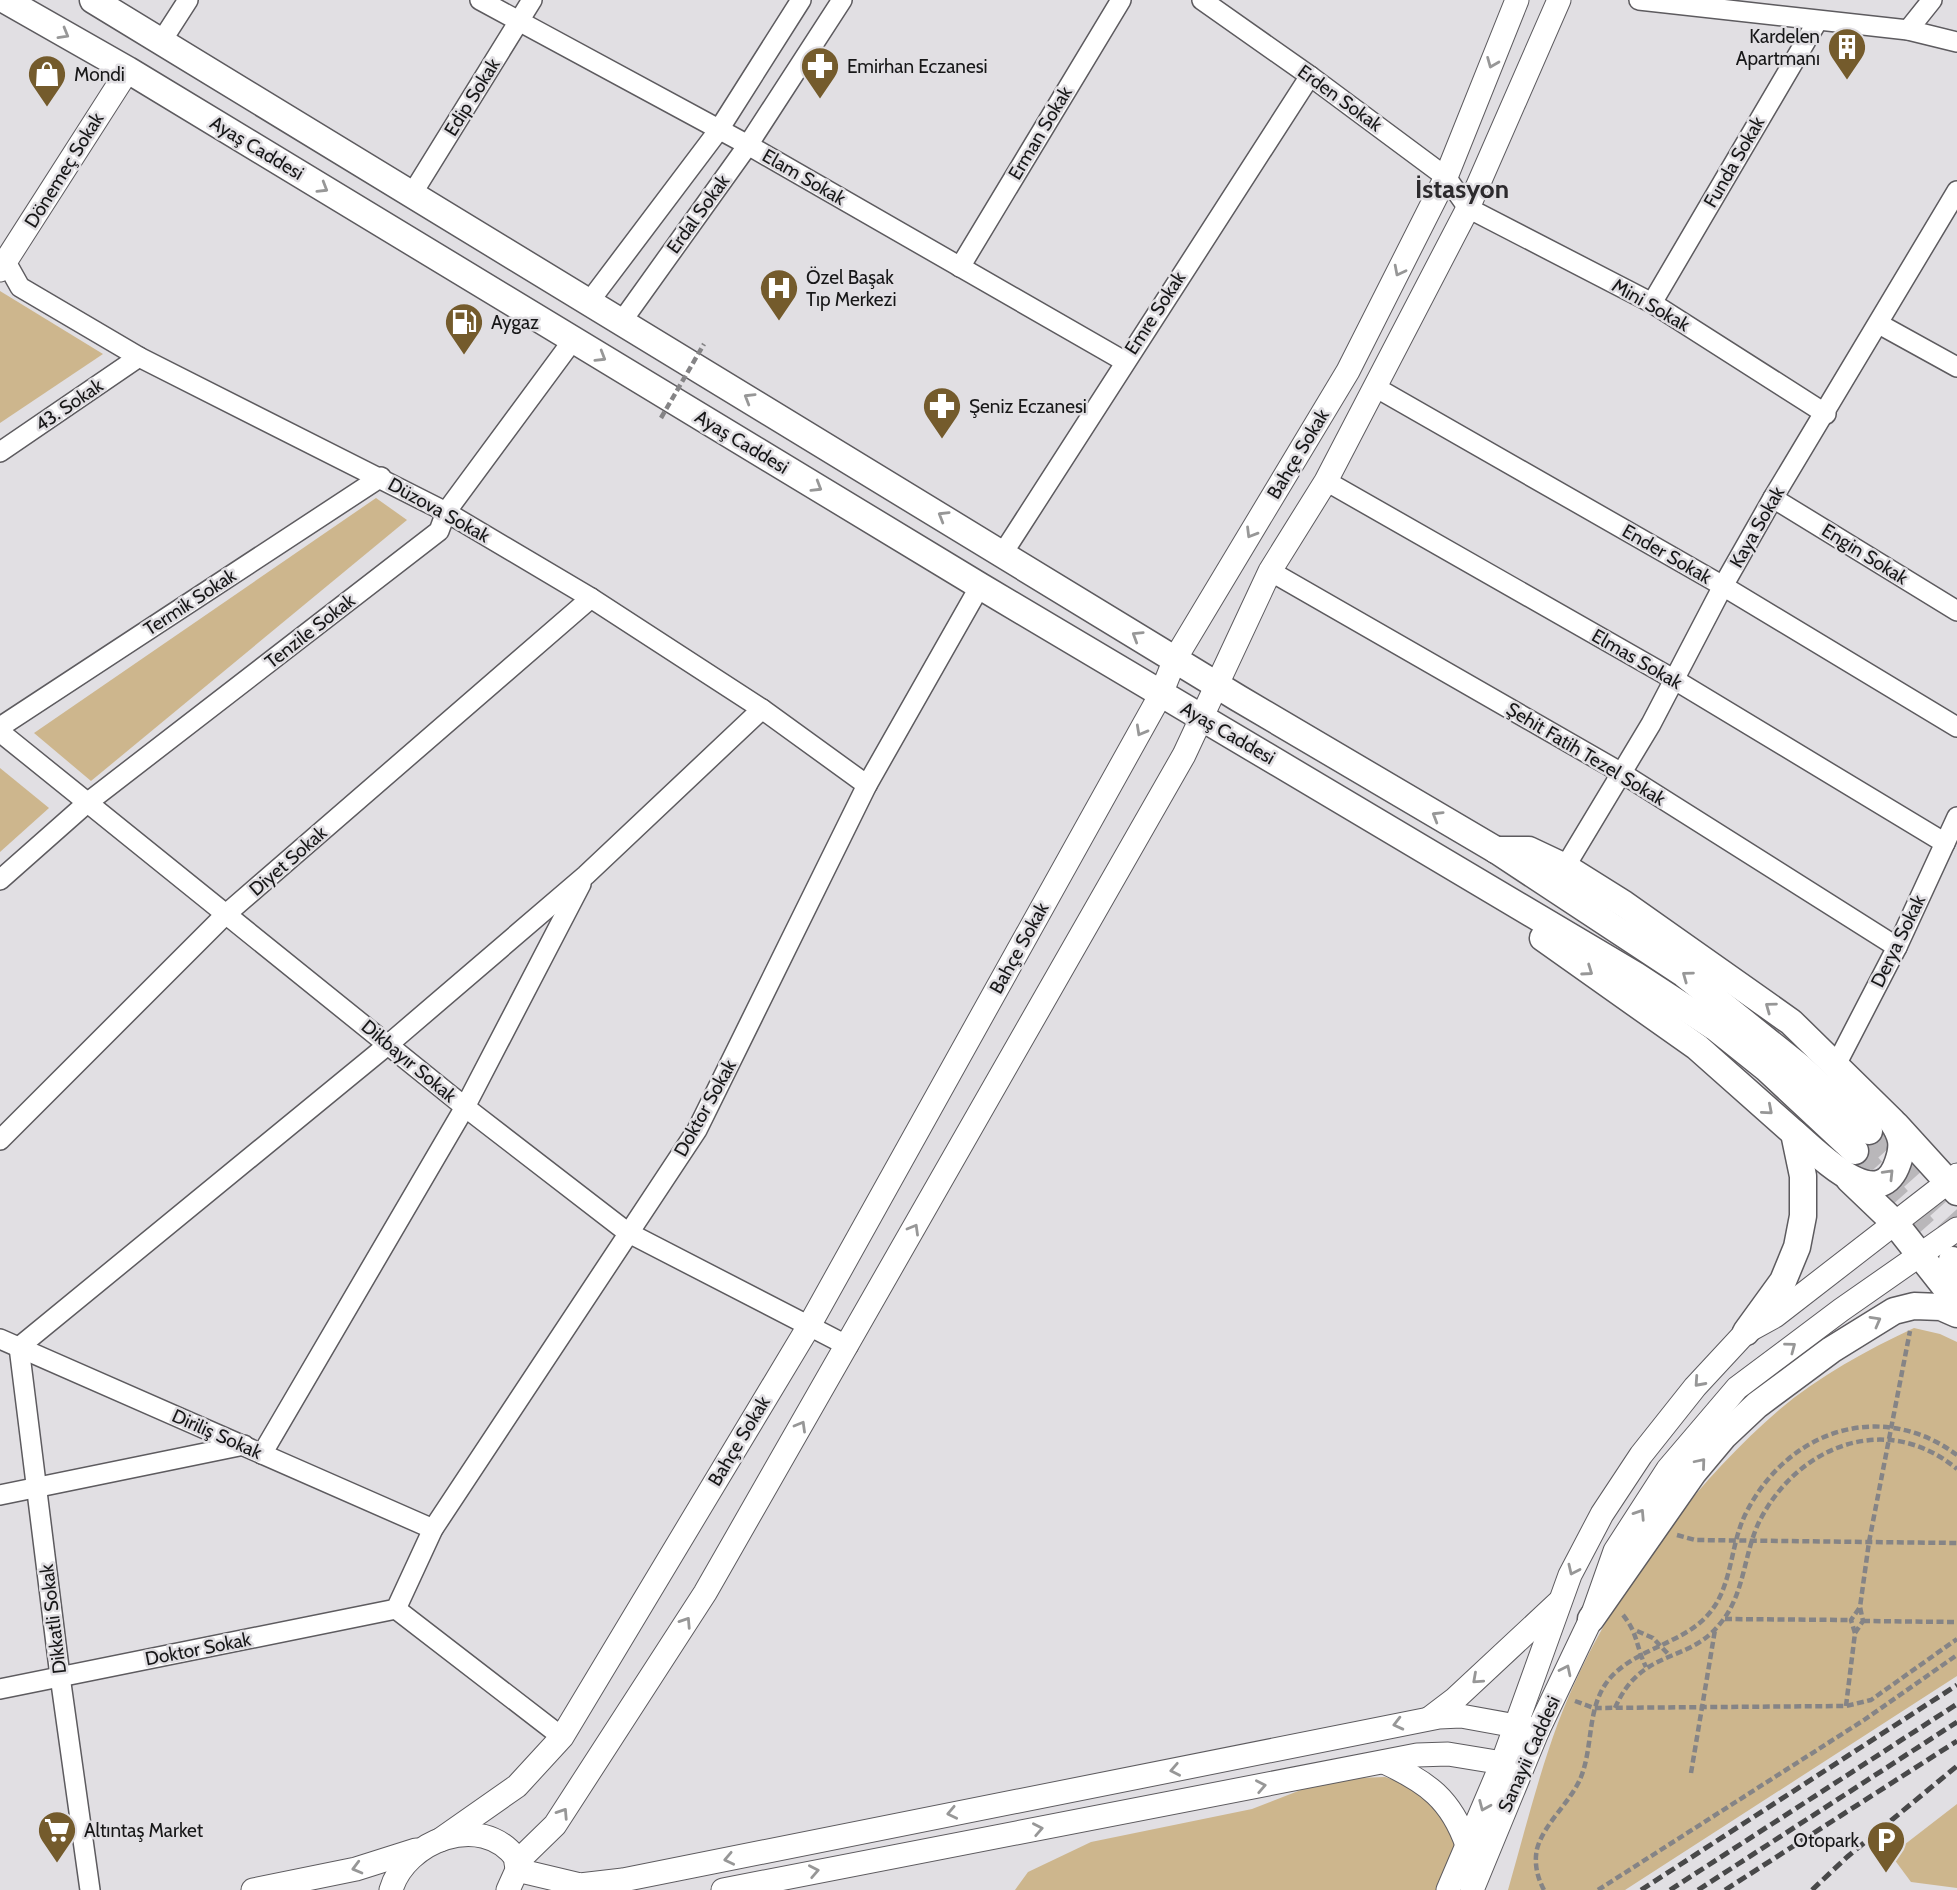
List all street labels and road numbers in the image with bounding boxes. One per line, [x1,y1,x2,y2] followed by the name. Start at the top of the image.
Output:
[439,53,505,140] street label: Edip Sokak
[1293,60,1387,137] street label: Erden Sokak
[1003,82,1077,184] street label: Erman Sokak
[19,108,109,232] street label: Dönemeç Sokak
[206,111,308,185] street label: Ayaş Caddesi
[1699,112,1770,212] street label: Funda Sokak
[758,144,850,210] street label: Elam Sokak
[662,170,735,258] street label: Erdal Sokak
[1120,267,1191,359] street label: Emre Sokak
[1608,274,1694,337] street label: Mini Sokak
[31,374,108,436] street label: 43. Sokak
[1262,404,1334,503] street label: Bahçe Sokak
[691,405,793,479] street label: Ayaş Caddesi
[384,473,494,548] street label: Düzova Sokak
[1725,482,1790,572] street label: Kaya Sokak
[1818,518,1913,590] street label: Engin Sokak
[1618,519,1716,589] street label: Ender Sokak
[140,563,241,640] street label: Termik Sokak
[260,588,360,673] street label: Tenzile Sokak
[1588,624,1687,694] street label: Elmas Sokak
[1177,697,1279,769] street label: Ayaş Caddesi
[1502,697,1670,811] street label: Şehit Fatih Tezel Sokak
[245,821,332,901] street label: Diyet Sokak
[1866,891,1930,991] street label: Derya Sokak
[984,898,1054,998] street label: Bahçe Sokak
[357,1015,462,1108] street label: Dikbayır Sokak
[669,1055,741,1161] street label: Doktor Sokak
[703,1391,775,1490] street label: Bahçe Sokak
[168,1404,266,1464] street label: Diriliş Sokak
[35,1562,71,1675] street label: Dikkatli Sokak
[143,1627,253,1671] street label: Doktor Sokak
[1493,1692,1565,1816] street label: Sanayii Caddesi

